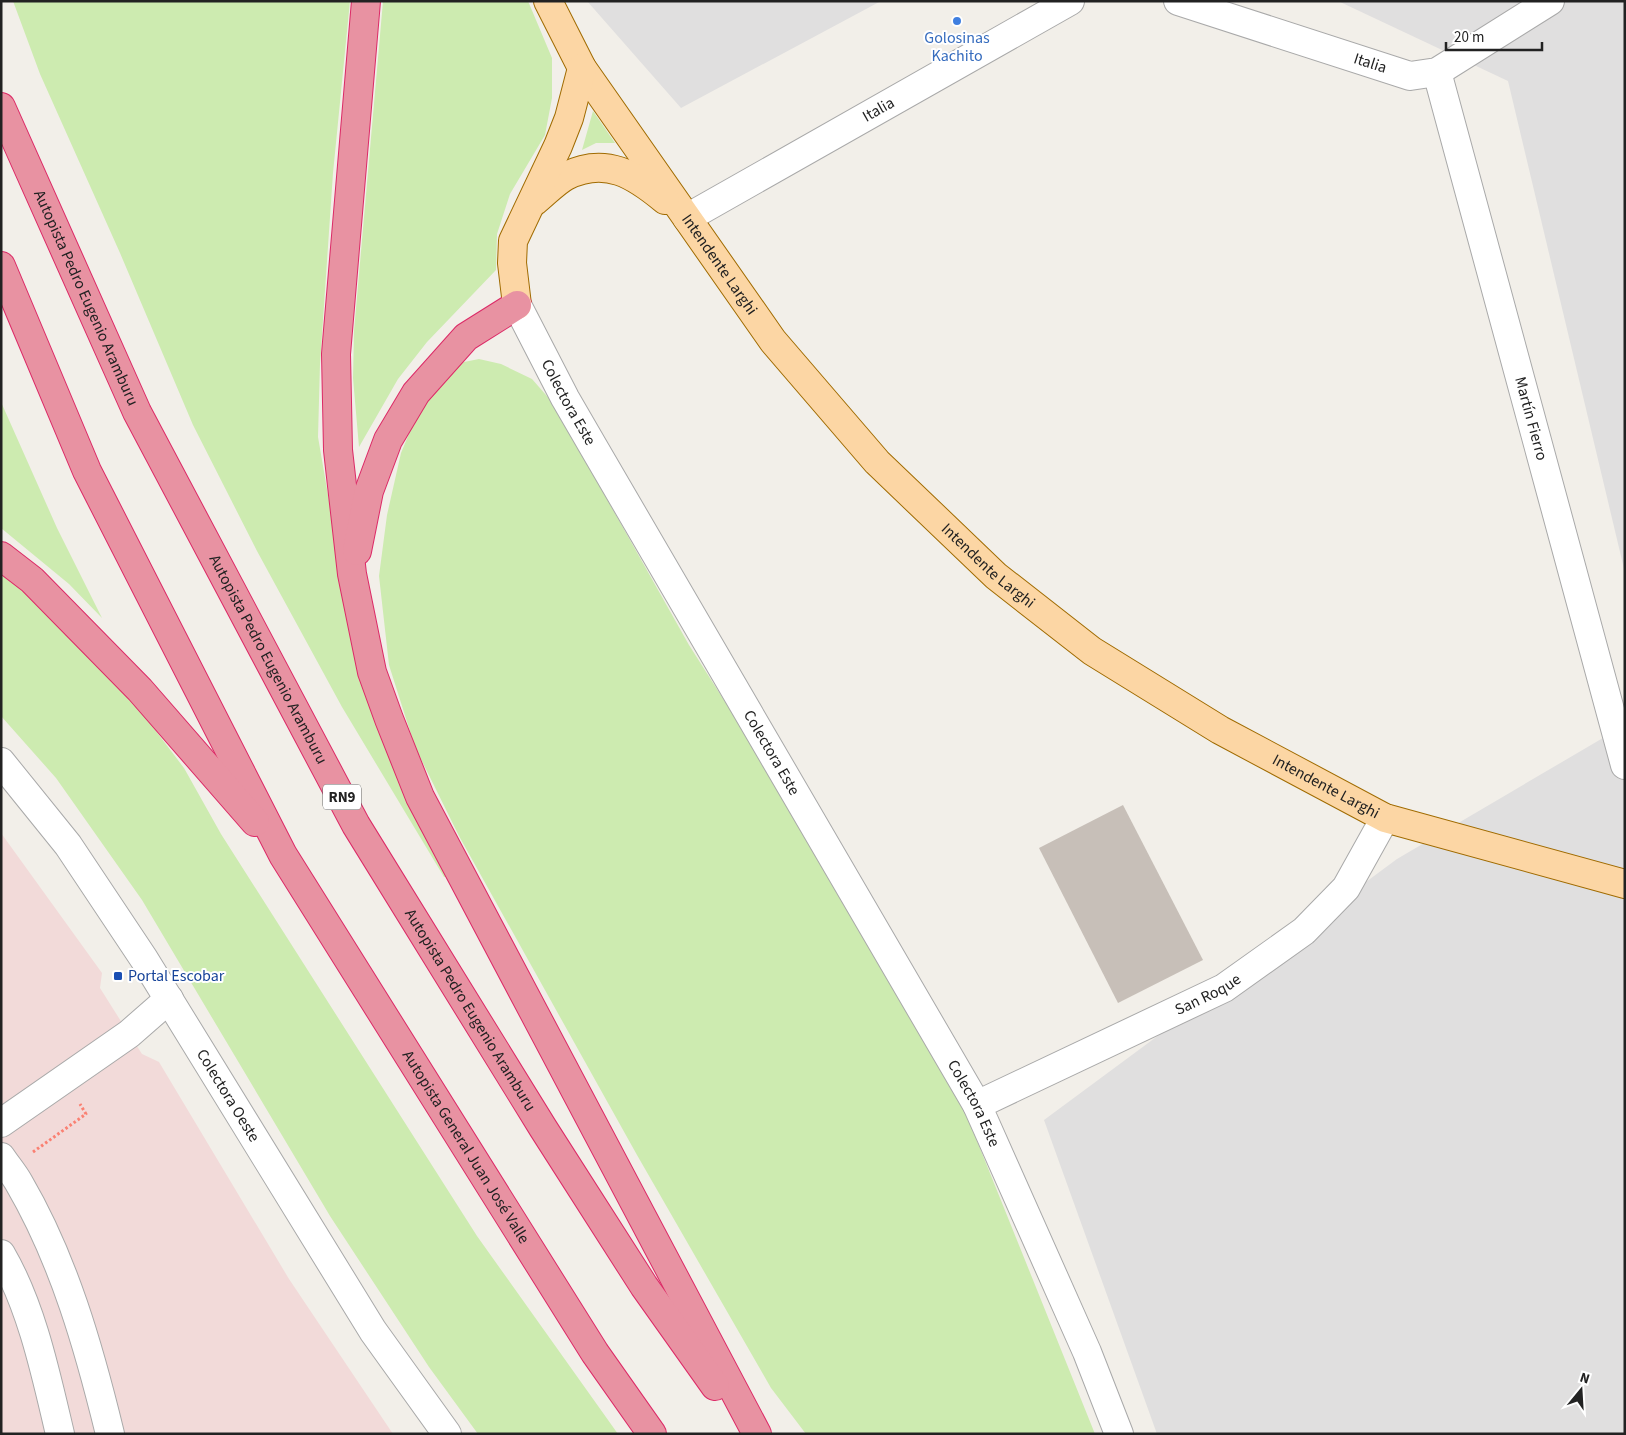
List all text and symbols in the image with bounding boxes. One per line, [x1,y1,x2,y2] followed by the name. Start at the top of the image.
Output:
[951,15,963,27] marker: Golosinas Kachito
[1446,20,1542,52] scale bar
[924,27,990,67] place label: Golosinas Kachito
[1454,27,1484,48] text: 20 m
[1351,48,1390,79] street label: Italia
[858,92,898,127] street label: Italia
[28,186,144,409] street label: Autopista Pedro Eugenio Aramburu
[676,210,763,320] street label: Intendente Larghi
[536,355,601,449] street label: Colectora Este
[1509,374,1553,463] street label: Martín Fierro
[936,518,1040,613] street label: Intendente Larghi
[204,551,333,768] street label: Autopista Pedro Eugenio Aramburu
[738,706,805,799] street label: Colectora Este
[1268,749,1384,824] street label: Intendente Larghi
[323,784,361,810] road number: RN9
[399,905,541,1116] street label: Autopista Pedro Eugenio Aramburu
[128,965,225,987] place label: Portal Escobar
[1171,968,1246,1021] street label: San Roque
[112,970,124,982] marker: Portal Escobar
[191,1045,265,1146] street label: Colectora Oeste
[397,1046,535,1248] street label: Autopista General Juan José Valle
[942,1056,1005,1150] street label: Colectora Este
[1556,1365,1606,1415] north arrow
[1577,1368,1592,1390] text: N

